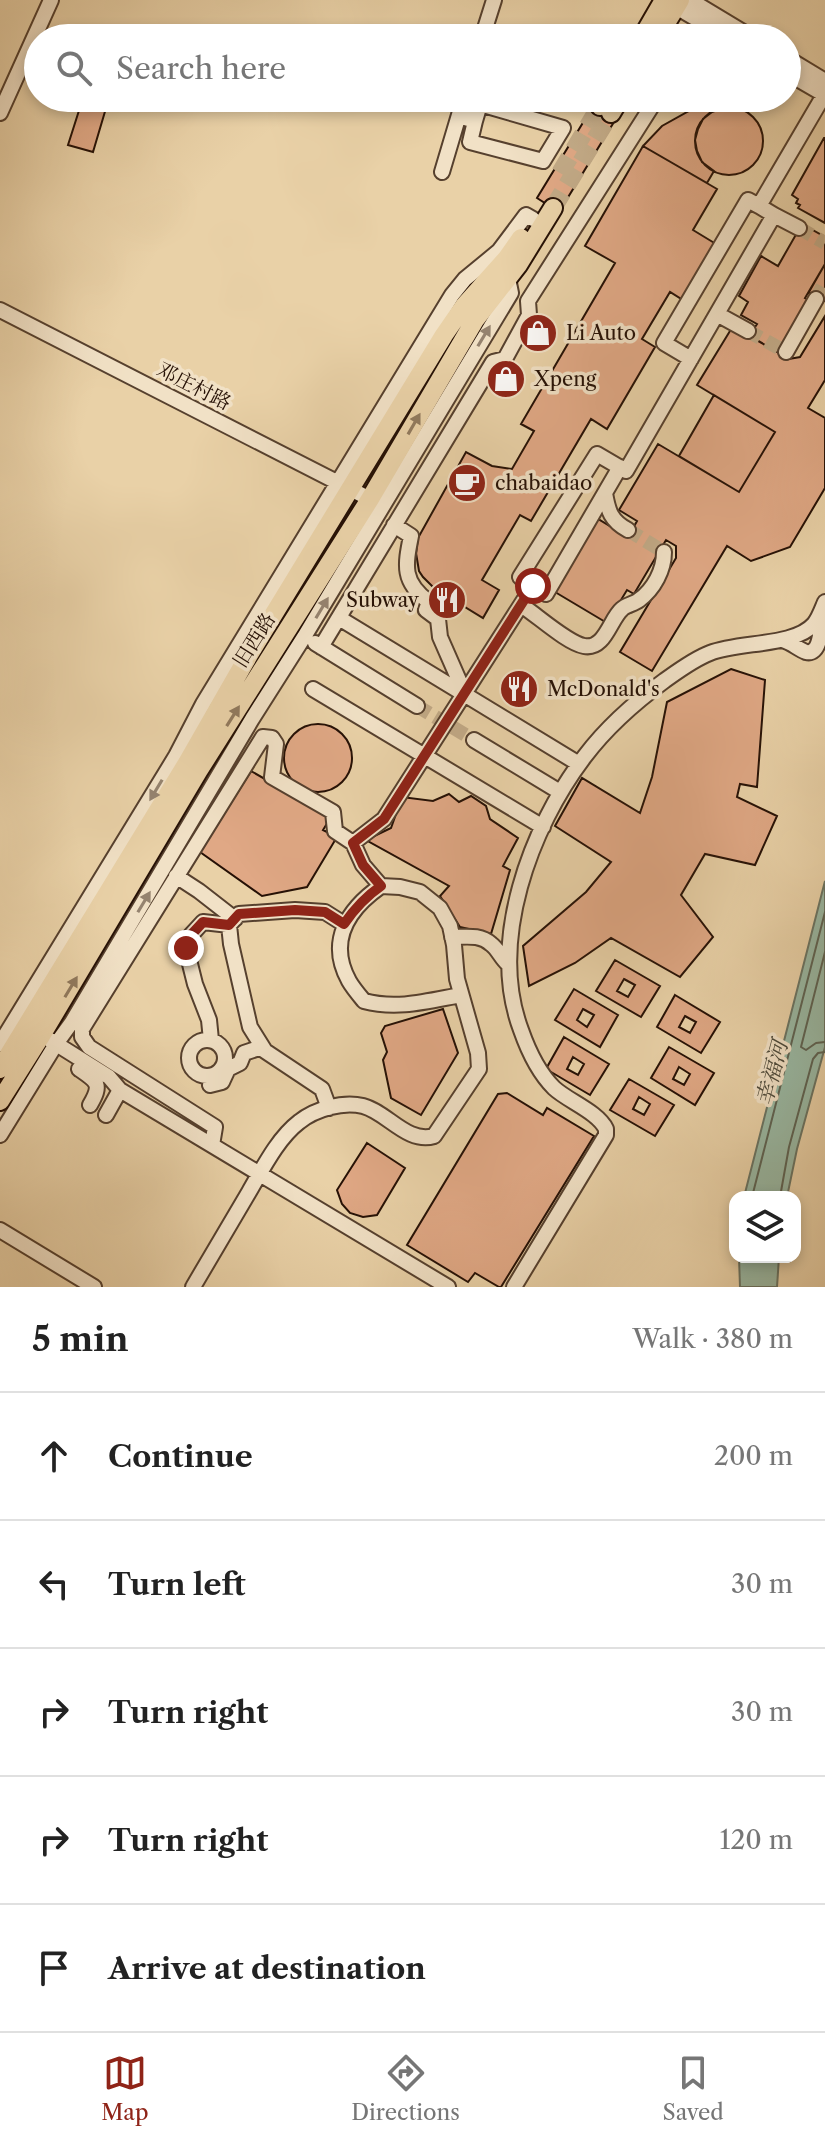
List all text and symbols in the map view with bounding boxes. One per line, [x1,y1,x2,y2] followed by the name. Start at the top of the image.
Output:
[24,24,801,112] search box
[52,46,96,90] icon: search
[116,50,286,87] text: Search here
[517,312,559,354] shop icon: Li Auto
[566,321,636,345] place label: Li Auto
[477,325,491,347] one-way arrow
[153,357,235,415] street label: 邓庄村路
[485,358,527,400] shop icon: Xpeng
[533,367,597,391] place label: Xpeng
[407,412,421,435] one-way arrow
[446,462,488,504] cafe icon: chabaidao
[495,471,592,495] place label: chabaidao
[515,568,551,604] route start
[426,579,468,621] restaurant icon: Subway
[346,588,420,612] place label: Subway
[315,597,329,619] one-way arrow
[228,608,280,672] street label: 旧西路
[498,668,540,710] restaurant icon: McDonald's
[547,677,660,701] place label: McDonald's
[225,705,240,726] one-way arrow
[149,779,163,801] one-way arrow
[136,891,150,913] one-way arrow
[168,930,204,966] route end
[63,976,77,998] one-way arrow
[750,1034,795,1108] water label: 幸福河
[729,1191,801,1263] map controls
[729,1191,801,1263] button: layers
[32,1318,129,1360] text: 5 min
[632,1323,793,1355] text: Walk · 380 m
[32,1434,76,1478] icon: ahead
[108,1438,253,1475] text: Continue
[714,1440,793,1472] text: 200 m
[32,1562,76,1606] icon: left
[108,1566,245,1603] text: Turn left
[731,1568,793,1600] text: 30 m
[32,1690,76,1734] icon: right
[108,1694,268,1731] text: Turn right
[731,1696,793,1728] text: 30 m
[32,1818,76,1862] icon: right
[108,1822,268,1859] text: Turn right
[719,1824,793,1856] text: 120 m
[32,1946,76,1990] icon: arrive
[108,1950,426,1987] text: Arrive at destination
[101,2051,149,2126] tab: Map
[351,2051,460,2126] tab: Directions
[663,2051,724,2126] tab: Saved

